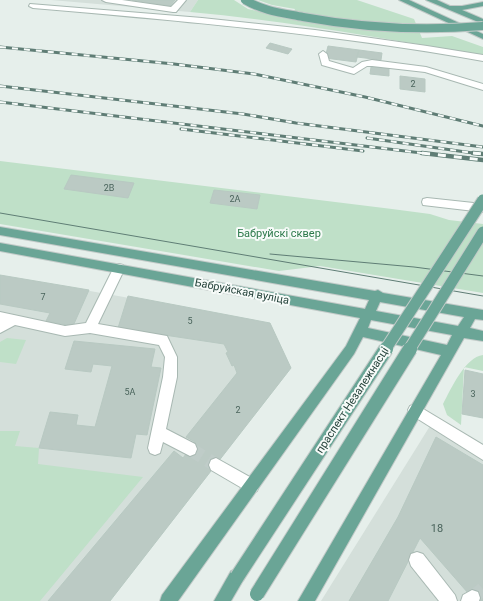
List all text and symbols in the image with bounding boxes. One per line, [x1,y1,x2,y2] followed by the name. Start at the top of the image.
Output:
[410,79,416,89] house number: 2
[104,183,115,193] house number: 2В
[230,194,241,204] house number: 2А
[237,227,321,240] park label: Бабруйскі сквер
[194,276,290,307] street label: Бабруйская вуліца
[40,292,46,302] house number: 7
[187,316,193,326] house number: 5
[313,345,392,456] street label: праспект Незалежнасці
[125,387,136,397] house number: 5А
[470,389,476,399] house number: 3
[235,405,241,415] house number: 2
[431,522,443,535] house number: 18

